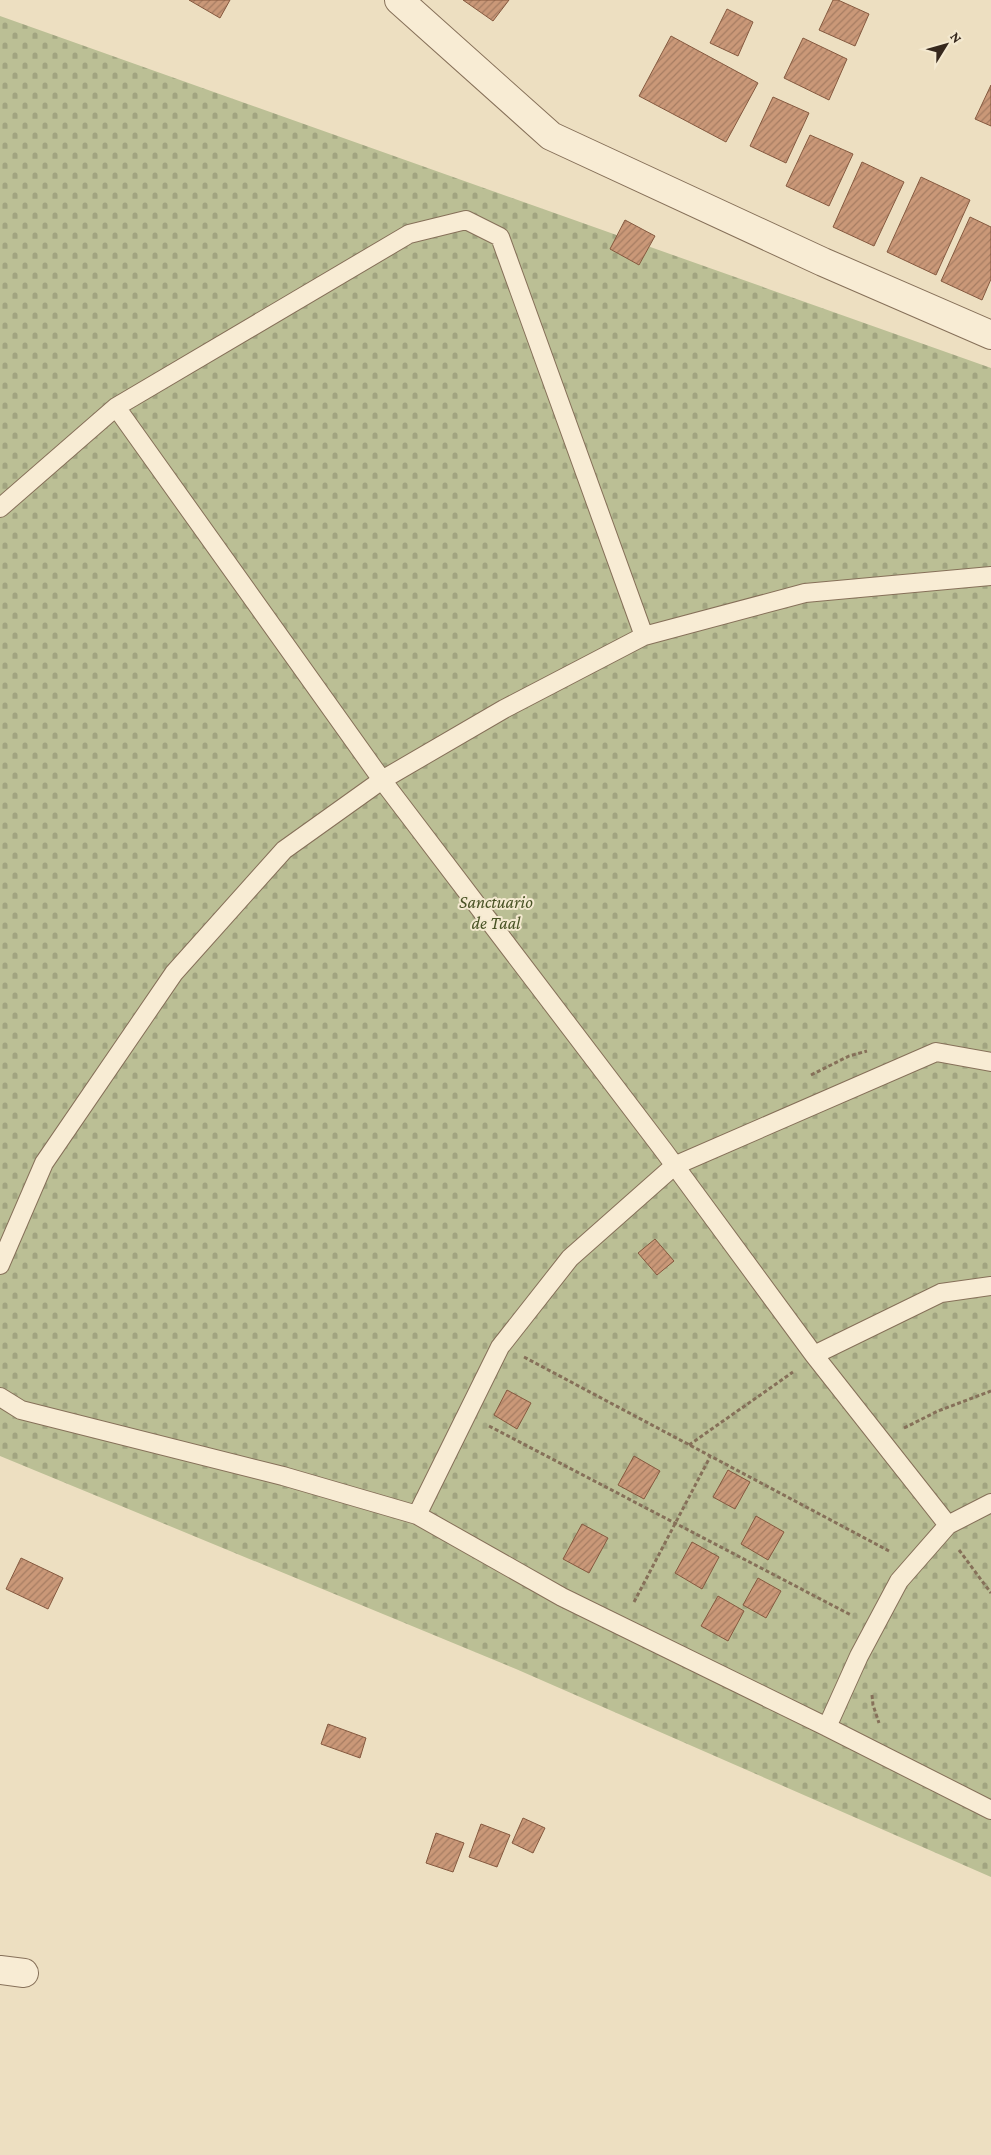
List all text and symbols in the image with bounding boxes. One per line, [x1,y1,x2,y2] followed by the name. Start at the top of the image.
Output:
[921,20,971,70] north arrow
[947,29,966,46] text: N
[459,892,533,933] park label: Sanctuario de Taal

